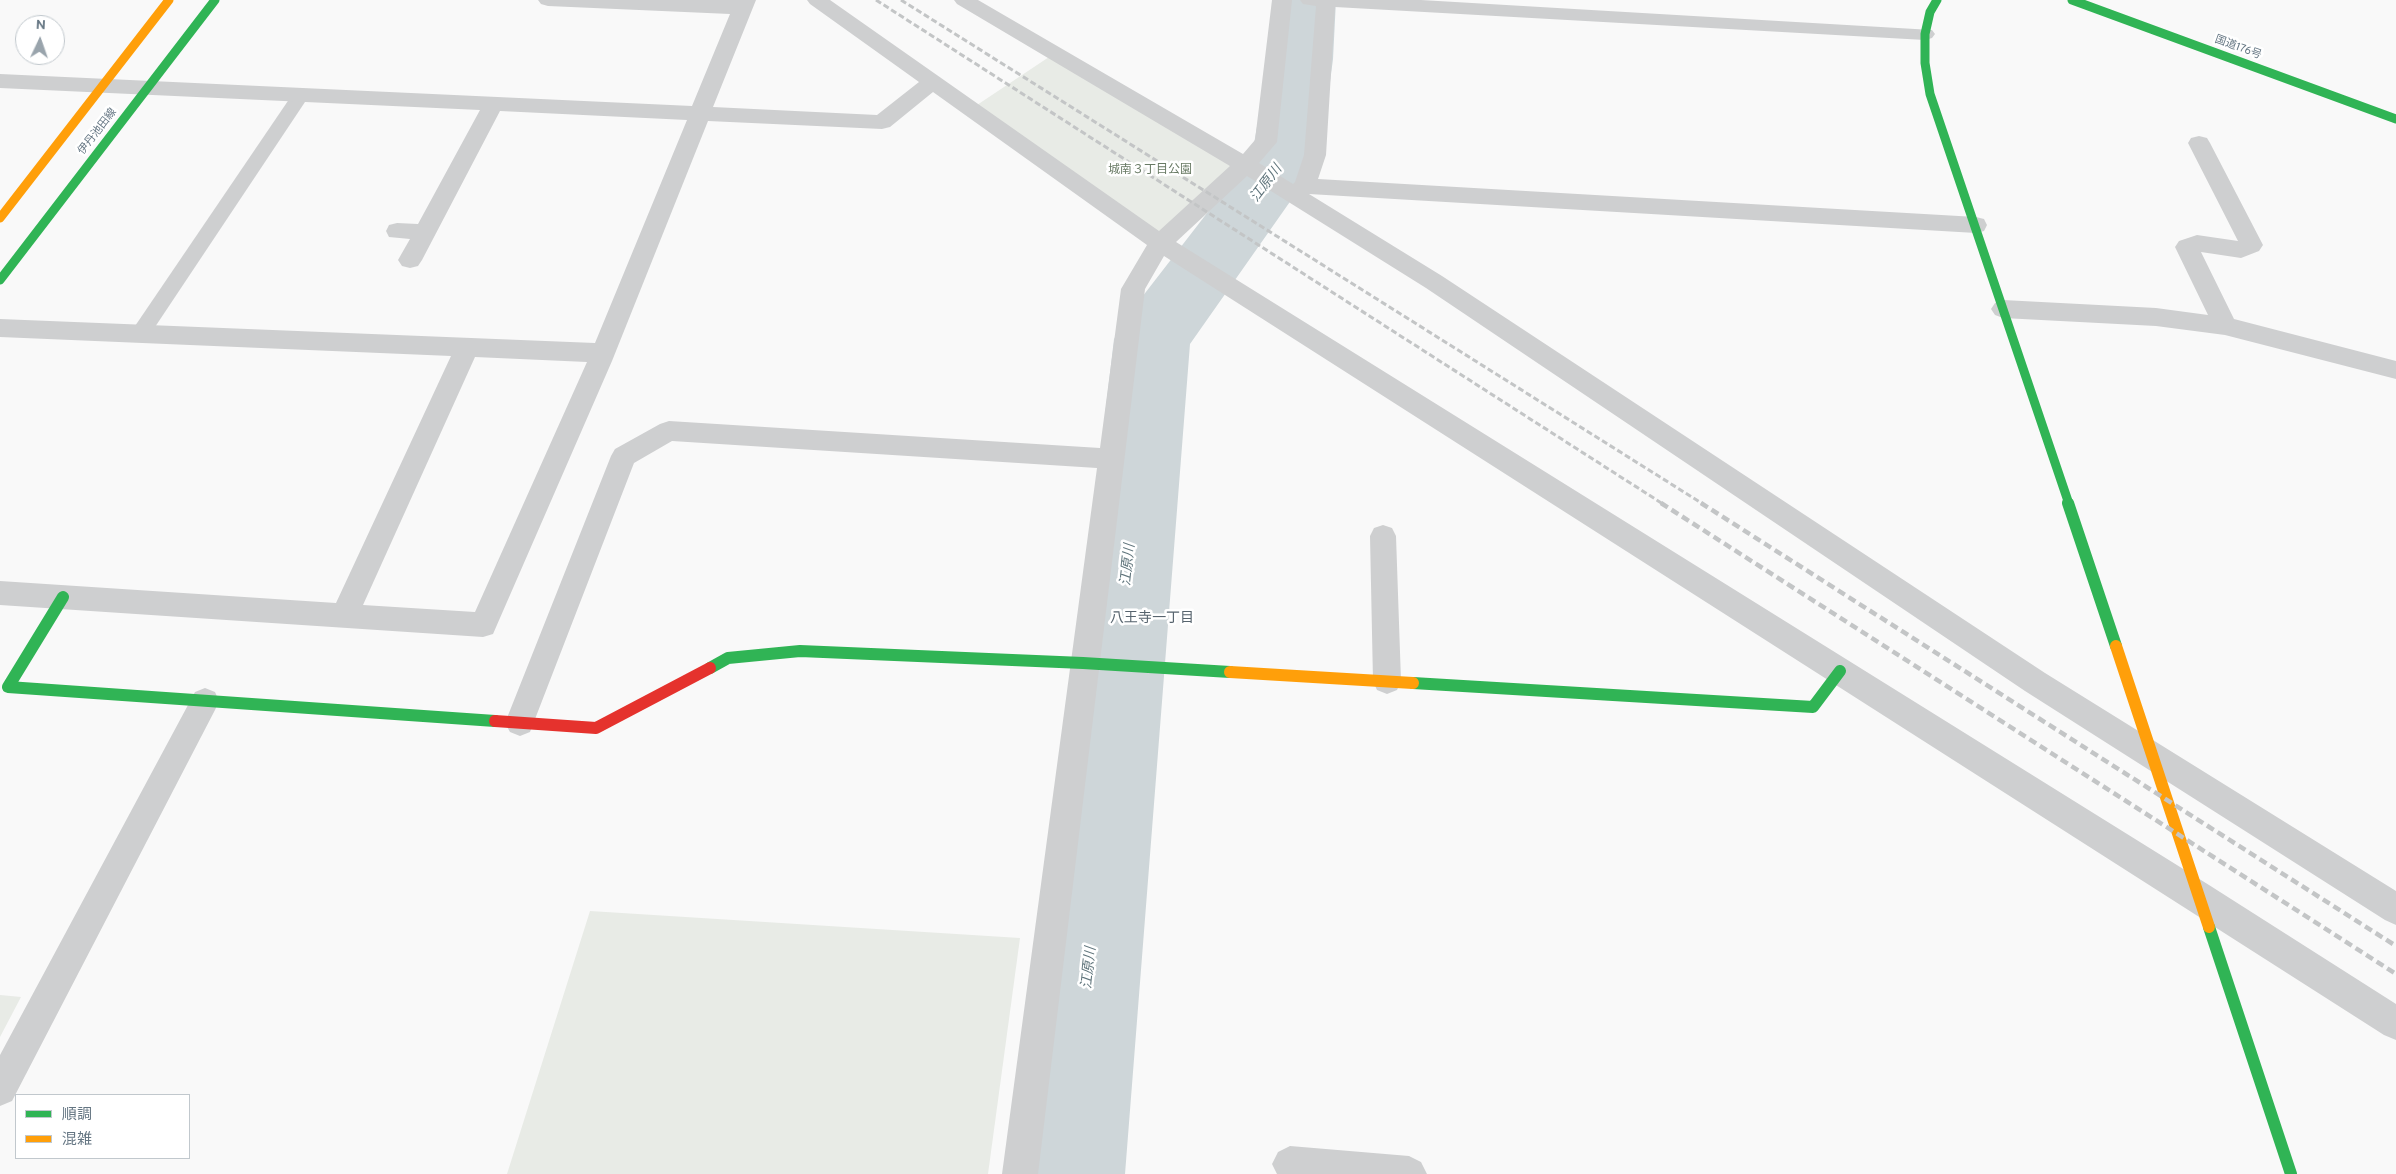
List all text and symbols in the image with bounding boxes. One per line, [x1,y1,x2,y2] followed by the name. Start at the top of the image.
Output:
[15,15,65,65] north arrow
[35,17,46,34] text: N
[2213,33,2263,63] street label: 国道176号
[76,106,120,158] street label: 伊丹池田線
[1248,162,1286,206] water label: 江原川
[1108,164,1192,178] park label: 城南３丁目公園
[1118,543,1140,587] water label: 江原川
[1110,611,1194,627] district label: 八王寺一丁目
[1079,946,1101,990] water label: 江原川
[15,1094,190,1159] legend
[62,1106,92,1125] text: 順調
[62,1131,92,1150] text: 混雑

